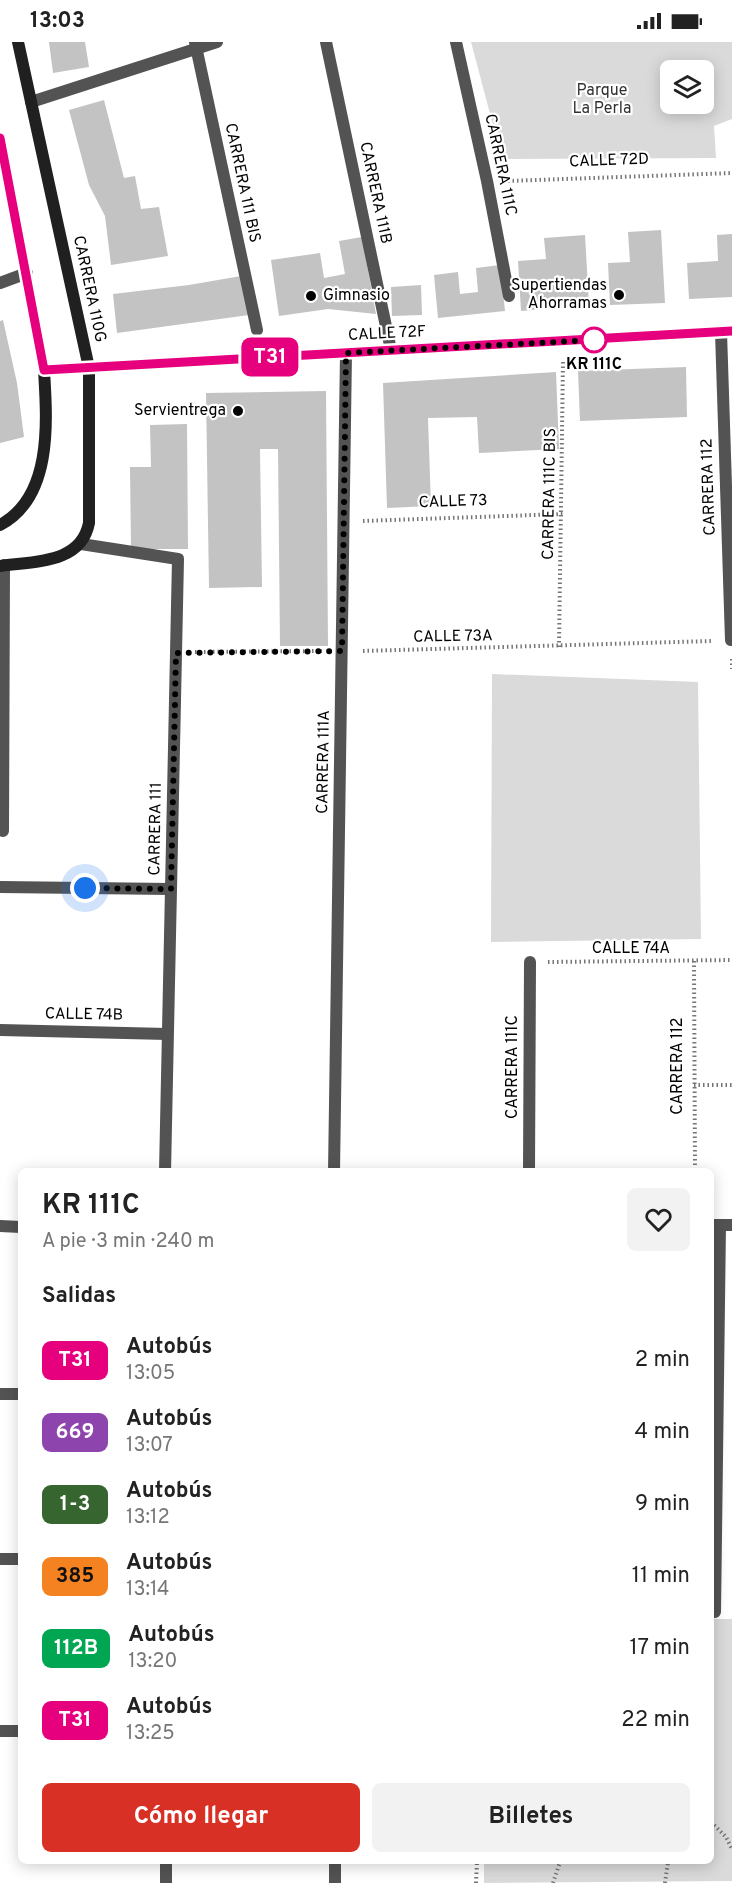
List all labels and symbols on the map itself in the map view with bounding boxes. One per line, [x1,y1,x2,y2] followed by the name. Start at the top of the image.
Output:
[573,81,631,119] park label: Parque La Perla
[479,112,521,218] street label: CARRERA 111C
[220,121,264,245] street label: CARRERA 111 BIS
[354,140,396,246] street label: CARRERA 111B
[569,150,649,172] street label: CALLE 72D
[68,234,110,344] street label: CARRERA 110G
[511,276,607,314] place label: Supertiendas Ahorramas
[323,286,390,306] place label: Gimnasio
[612,288,626,302] marker: Supertiendas Ahorramas
[304,289,318,303] marker: Gimnasio
[347,322,427,346] street label: CALLE 72F
[581,327,607,353] marker: KR 111C
[236,338,304,376] line badge: T31
[566,355,622,375] place label: KR 111C
[134,401,226,421] place label: Servientrega
[231,404,245,418] marker: Servientrega
[539,428,561,560] street label: CARRERA 111C BIS
[697,438,721,536] street label: CARRERA 112
[418,491,488,513] street label: CALLE 73
[413,626,493,648] street label: CALLE 73A
[313,710,335,814] street label: CARRERA 111A
[145,782,167,876] street label: CARRERA 111
[70,873,100,903] your location
[592,939,670,959] street label: CALLE 74A
[45,1004,123,1026] street label: CALLE 74B
[503,1015,523,1119] street label: CARRERA 111C
[668,1017,688,1115] street label: CARRERA 112

